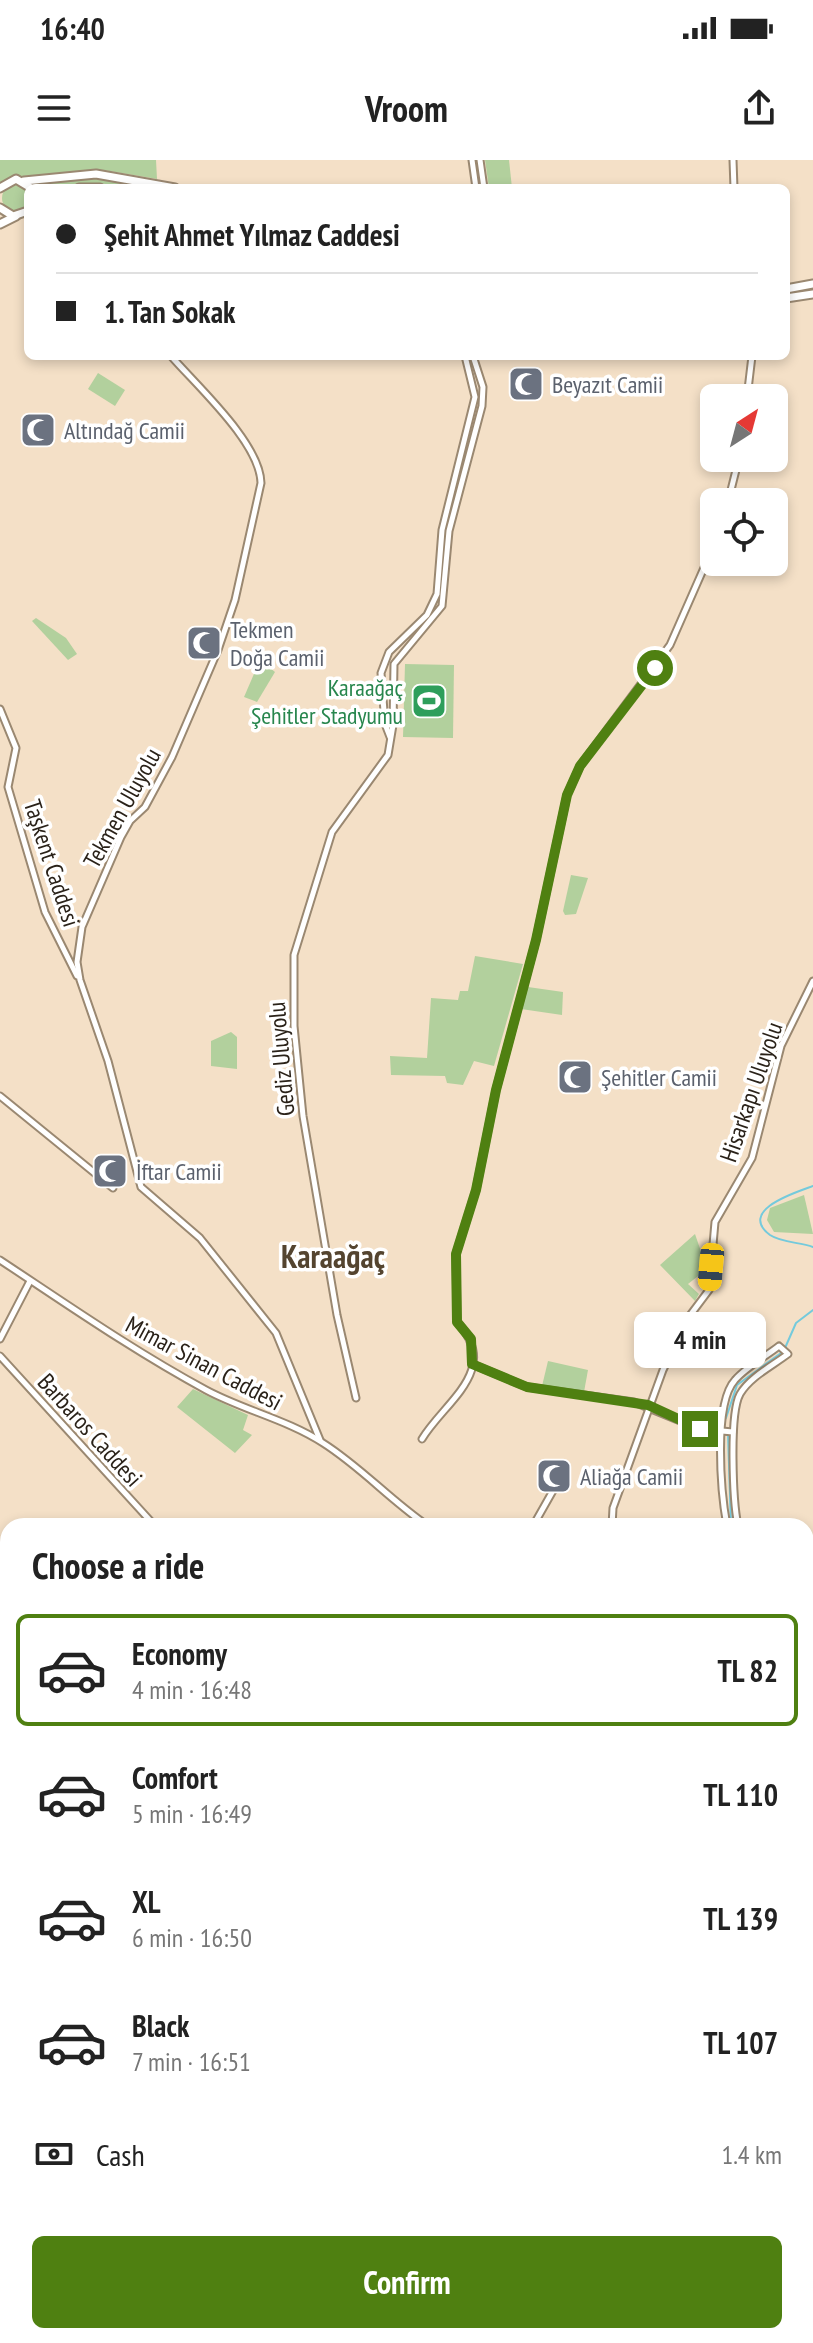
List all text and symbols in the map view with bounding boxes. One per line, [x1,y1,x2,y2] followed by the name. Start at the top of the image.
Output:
[40,9,105,48] text: 16:40
[365,85,448,132] text: Vroom
[32,86,76,130] icon: menu
[737,86,781,130] icon: share
[104,215,400,254] text: Şehit Ahmet Yılmaz Caddesi
[104,292,235,331] text: 1. Tan Sokak
[507,365,545,403] mosque icon: Beyazıt Camii
[552,369,663,400] place label: Beyazıt Camii
[700,384,788,472] north arrow
[700,384,788,576] map controls
[19,411,57,449] mosque icon: Altındağ Camii
[64,415,185,446] place label: Altındağ Camii
[700,488,788,576] button: locate
[230,614,324,673] place label: Tekmen Doğa Camii
[185,624,223,662] mosque icon: Tekmen Doğa Camii
[637,650,673,686] route start
[251,672,403,731] place label: Karaağaç Şehitler Stadyumu
[410,682,448,720] sports icon: Karaağaç Şehitler Stadyumu
[76,743,168,873] street label: Tekmen Uluyolu
[17,795,87,931] street label: Taşkent Caddesi
[261,1001,301,1117] street label: Gediz Uluyolu
[713,1018,789,1166] street label: Hisarkapı Uluyolu
[556,1058,594,1096] mosque icon: Şehitler Camii
[601,1062,717,1093] place label: Şehitler Camii
[91,1152,129,1190] mosque icon: İftar Camii
[136,1156,222,1187] place label: İftar Camii
[281,1235,385,1277] district label: Karaağaç
[697,1242,725,1292] car
[120,1309,288,1417] street label: Mimar Sinan Caddesi
[634,1313,766,1369] callout: 4 min
[674,1323,726,1356] text: 4 min
[31,1367,149,1493] street label: Barbaros Caddesi
[682,1411,718,1447] route end
[535,1457,573,1495] mosque icon: Aliağa Camii
[580,1461,683,1492] place label: Aliağa Camii
[32,1542,204,1589] text: Choose a ride
[36,1634,108,1706] icon: car
[132,1634,227,1673] text: Economy
[718,1651,778,1690] text: TL 82
[132,1673,252,1706] text: 4 min · 16:48
[36,1758,108,1830] icon: car
[132,1758,218,1797] text: Comfort
[703,1775,778,1814] text: TL 110
[132,1797,252,1830] text: 5 min · 16:49
[36,1882,108,1954] icon: car
[132,1882,161,1921] text: XL
[703,1899,778,1938] text: TL 139
[132,1921,252,1954] text: 6 min · 16:50
[36,2006,108,2078] icon: car
[132,2006,189,2045] text: Black
[703,2023,778,2062] text: TL 107
[132,2045,251,2078] text: 7 min · 16:51
[32,2132,76,2176] icon: cash
[96,2135,145,2174] text: Cash
[721,2138,782,2171] text: 1.4 km
[32,2236,782,2328] button: Confirm

